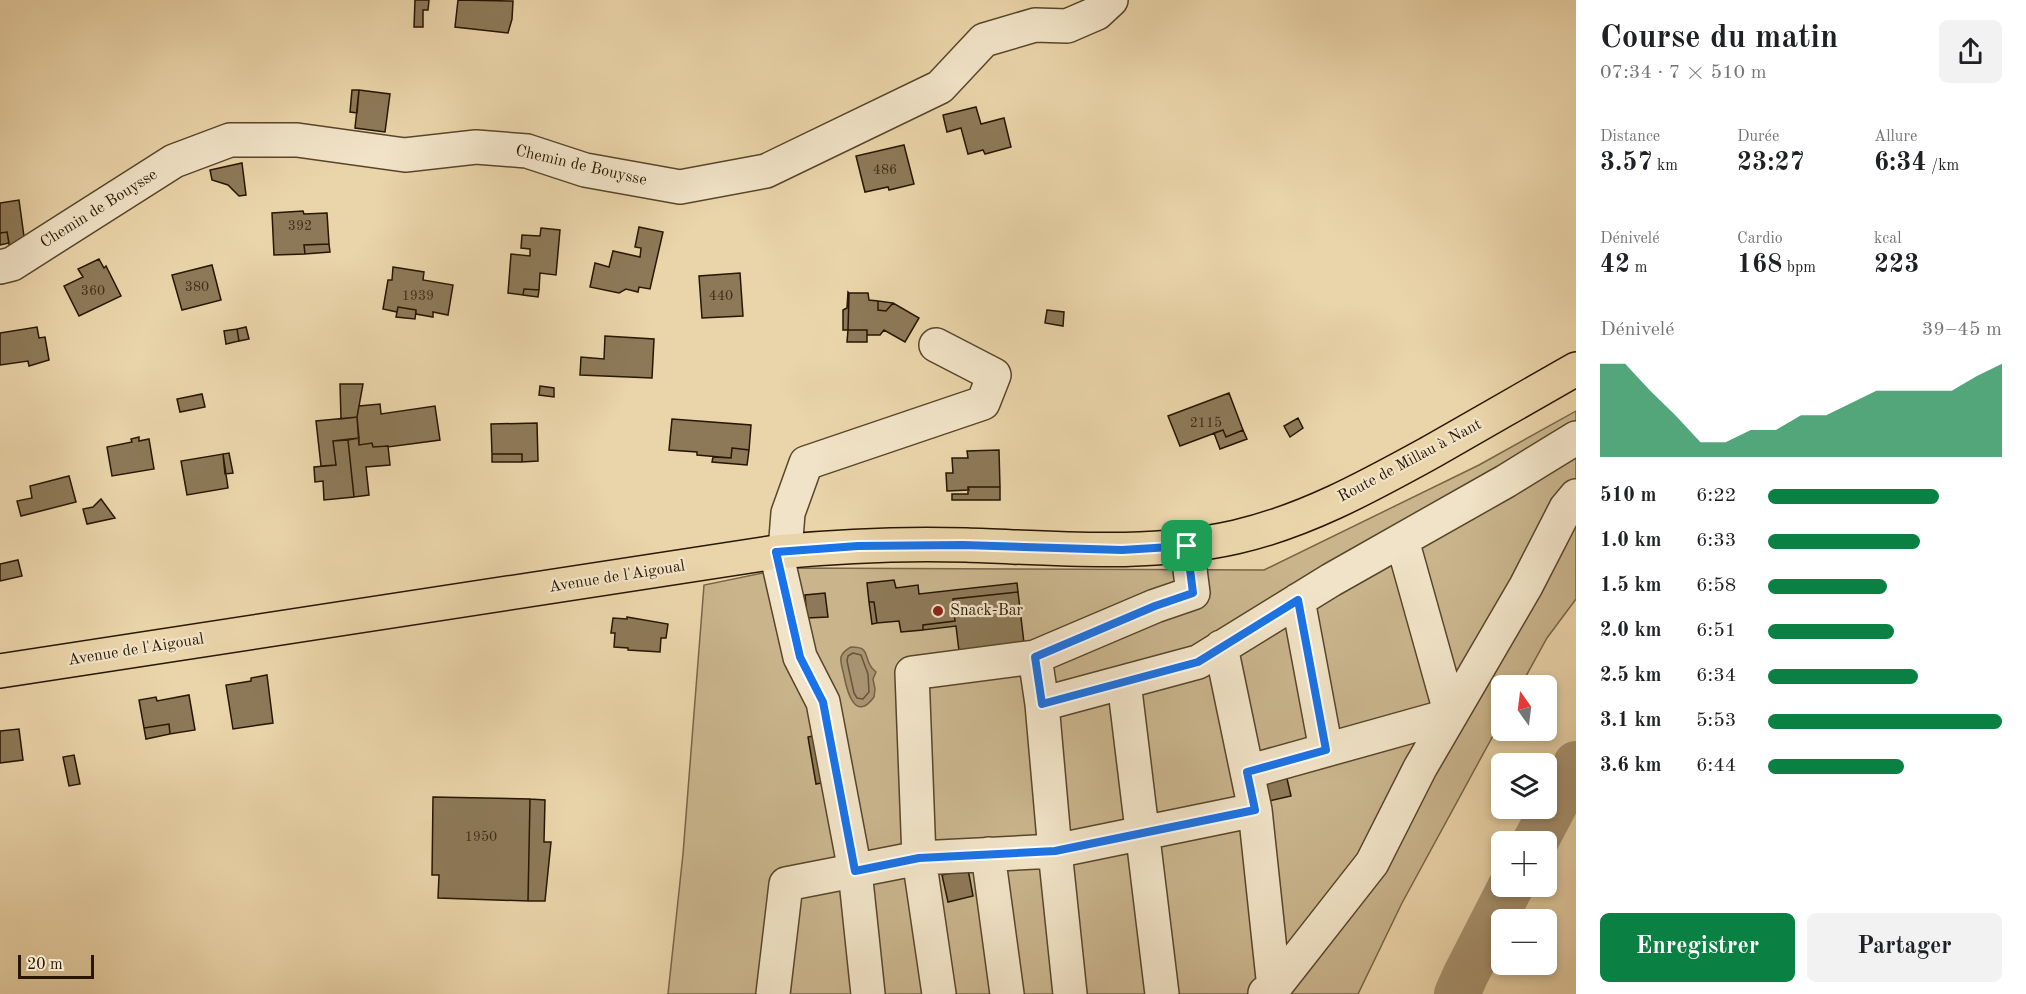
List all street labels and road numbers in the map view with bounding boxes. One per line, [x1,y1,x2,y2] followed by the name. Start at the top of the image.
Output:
[514,143,648,189] street label: Chemin de Bouysse
[38,167,160,251] street label: Chemin de Bouysse
[1336,416,1485,506] street label: Route de Millau à Nant
[548,558,686,596] street label: Avenue de l'Aigoual
[67,631,205,669] street label: Avenue de l'Aigoual

